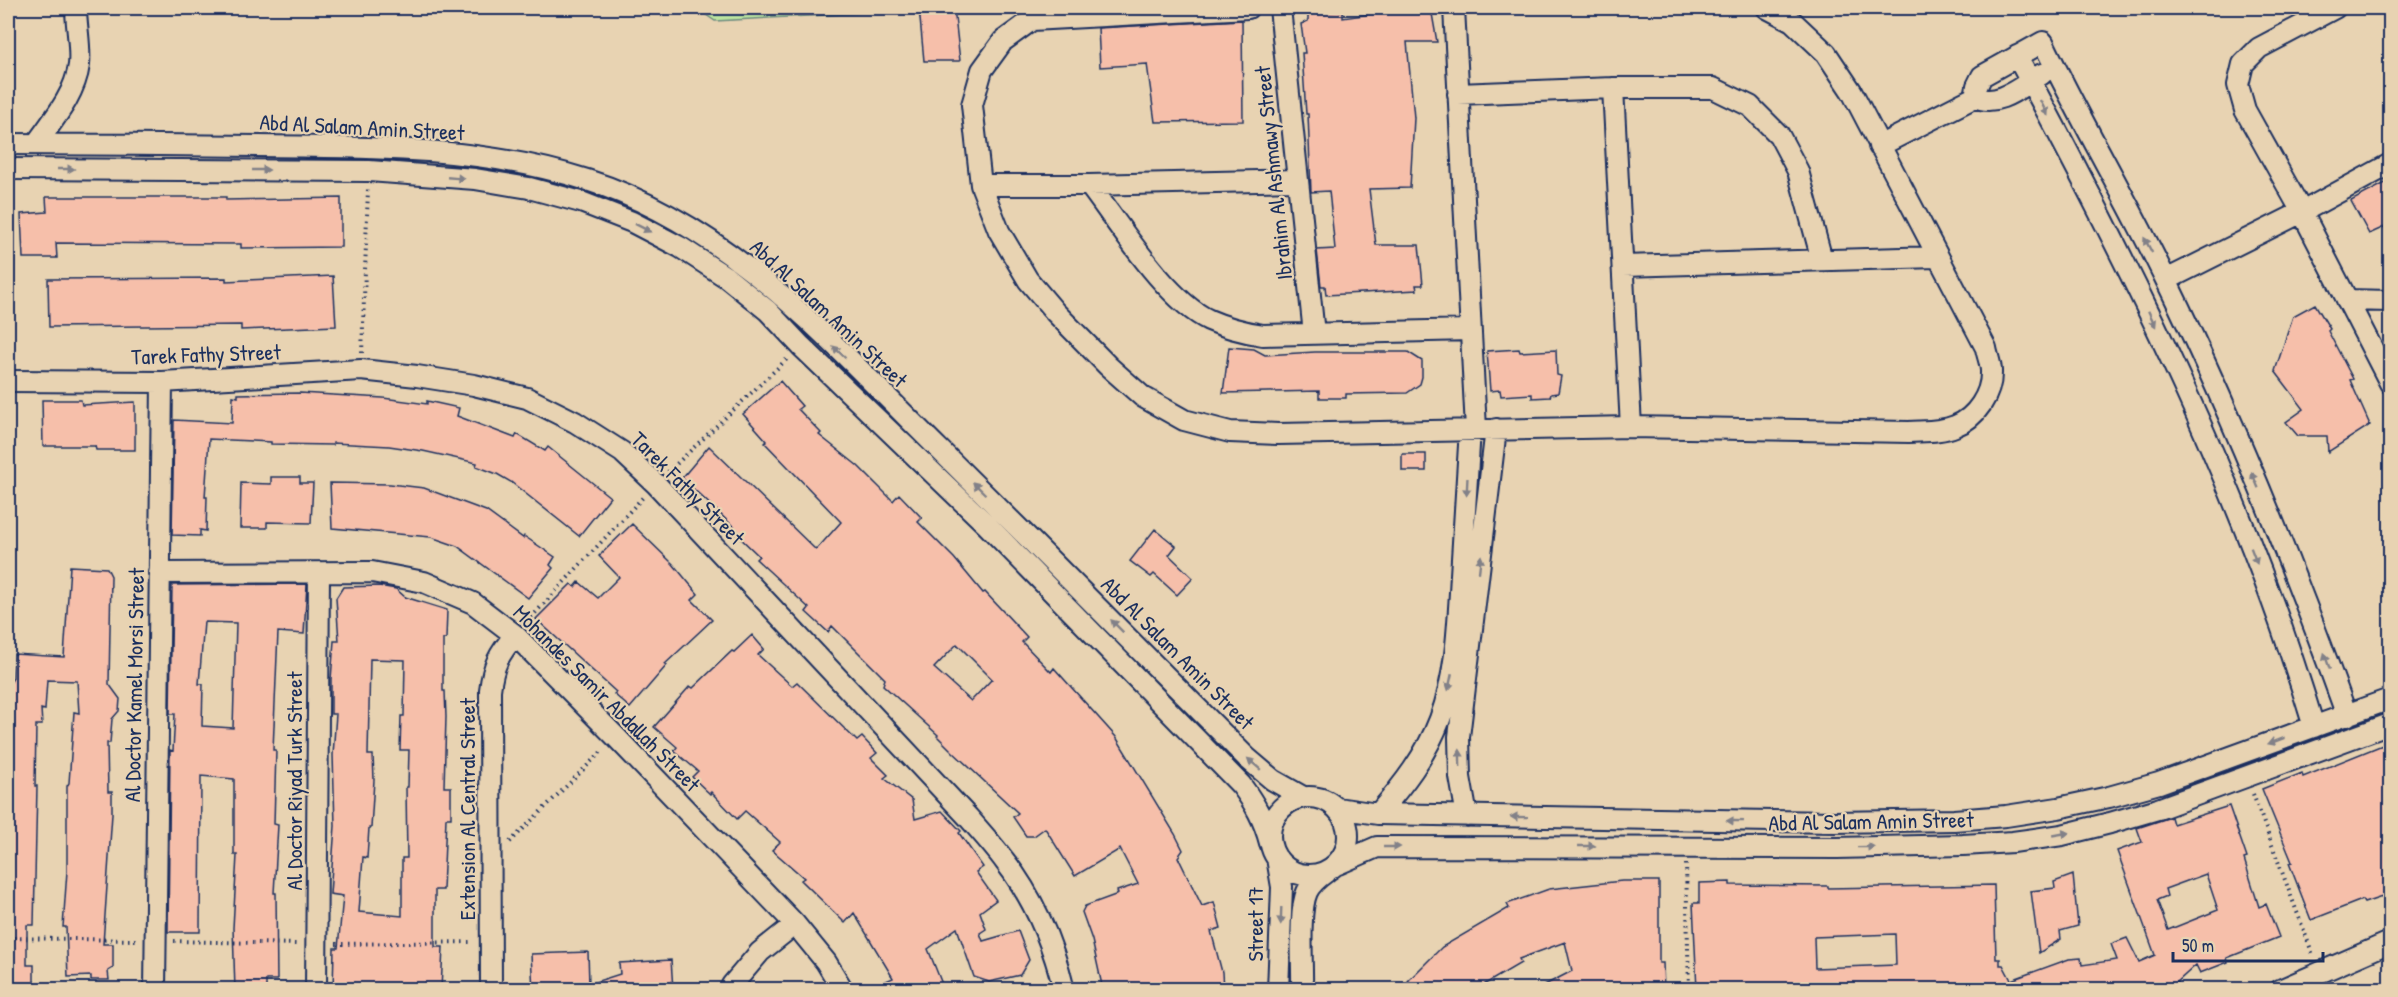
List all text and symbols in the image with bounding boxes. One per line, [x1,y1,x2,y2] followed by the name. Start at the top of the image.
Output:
[1247,64,1299,281] street label: Ibrahim Al Ashmawy Street
[2039,99,2049,117] one-way arrow
[259,107,466,147] street label: Abd Al Salam Amin Street
[56,164,75,174] one-way arrow
[251,165,270,175] one-way arrow
[446,173,465,183] one-way arrow
[635,223,652,233] one-way arrow
[744,232,915,394] street label: Abd Al Salam Amin Street
[2143,236,2153,253] one-way arrow
[2147,311,2157,329] one-way arrow
[131,336,282,372] street label: Tarek Fathy Street
[832,345,847,359] one-way arrow
[624,424,752,552] street label: Tarek Fathy Street
[2249,471,2259,489] one-way arrow
[1462,478,1471,497] one-way arrow
[972,482,986,496] one-way arrow
[2249,547,2259,565] one-way arrow
[1475,555,1485,574] one-way arrow
[117,567,151,802] street label: Al Doctor Kamel Morsi Street
[1095,570,1261,736] street label: Abd Al Salam Amin Street
[507,598,707,798] street label: Mohandes Samir Abdallah Street
[1111,619,1125,633] one-way arrow
[2322,652,2332,670] one-way arrow
[279,671,309,890] street label: Al Doctor Riyad Turk Street
[1445,672,1455,691] one-way arrow
[452,697,482,920] street label: Extension Al Central Street
[2267,736,2285,746] one-way arrow
[1455,749,1465,768] one-way arrow
[1247,758,1262,771] one-way arrow
[1768,804,1974,838] street label: Abd Al Salam Amin Street
[1510,812,1529,822] one-way arrow
[1726,816,1745,825] one-way arrow
[2051,830,2070,839] one-way arrow
[1578,841,1597,851] one-way arrow
[1383,842,1402,852] one-way arrow
[1857,842,1876,852] one-way arrow
[1240,886,1270,962] street label: Street 17
[1277,907,1286,926] one-way arrow
[2173,925,2323,963] scale bar
[2182,933,2214,958] text: 50 m

